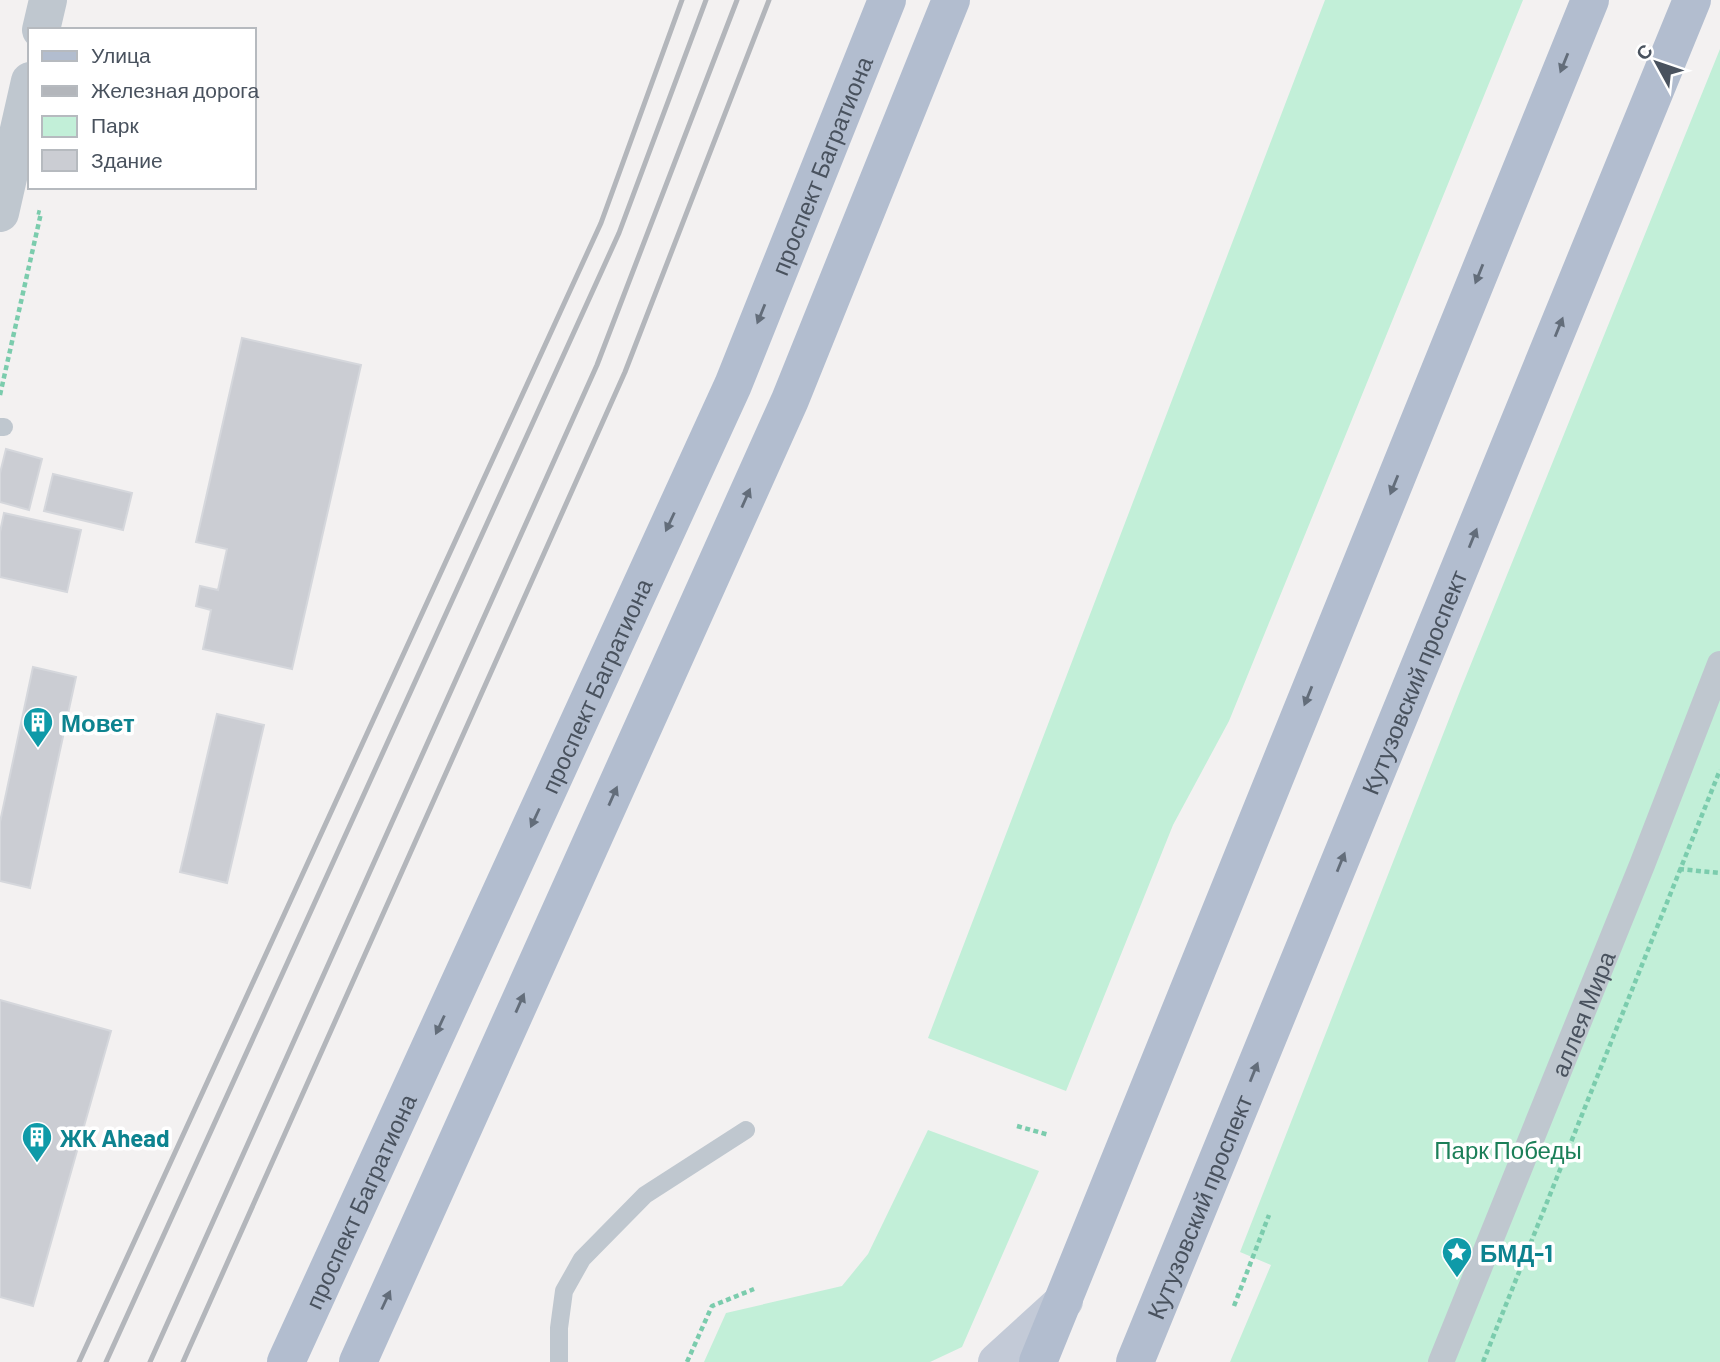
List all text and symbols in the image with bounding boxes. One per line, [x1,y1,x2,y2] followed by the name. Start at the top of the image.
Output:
[28,28,256,189] legend
[1622,28,1692,98] north arrow
[1630,39,1657,64] text: С
[91,42,151,67] text: Улица
[764,51,878,279] street label: проспект Багратиона
[1559,53,1570,74] one-way arrow
[91,77,260,102] text: Железная дорога
[91,112,139,137] text: Парк
[91,147,163,172] text: Здание
[1473,264,1484,285] one-way arrow
[756,303,767,324] one-way arrow
[1553,317,1564,338] one-way arrow
[1388,475,1399,496] one-way arrow
[741,488,752,509] one-way arrow
[664,512,676,532] one-way arrow
[1467,528,1479,548] one-way arrow
[1354,565,1472,798] street label: Кутузовский проспект
[534,573,657,797] street label: проспект Багратиона
[1303,686,1314,707] one-way arrow
[21,705,55,749] building icon: Мовет
[61,708,135,737] place label: Мовет
[608,785,619,806] one-way arrow
[529,808,541,828] one-way arrow
[1335,851,1346,872] one-way arrow
[1544,946,1621,1080] street label: аллея Мира
[514,993,526,1013] one-way arrow
[434,1015,446,1035] one-way arrow
[1249,1062,1260,1083] one-way arrow
[298,1088,422,1313] street label: проспект Багратиона
[1140,1090,1257,1323] street label: Кутузовский проспект
[20,1120,54,1164] building icon: ЖК Ahead
[59,1123,170,1152] place label: ЖК Ahead
[1434,1135,1582,1164] park label: Парк Победы
[1440,1235,1474,1279] place icon: БМД-1
[1480,1238,1553,1267] place label: БМД-1
[380,1290,392,1310] one-way arrow

